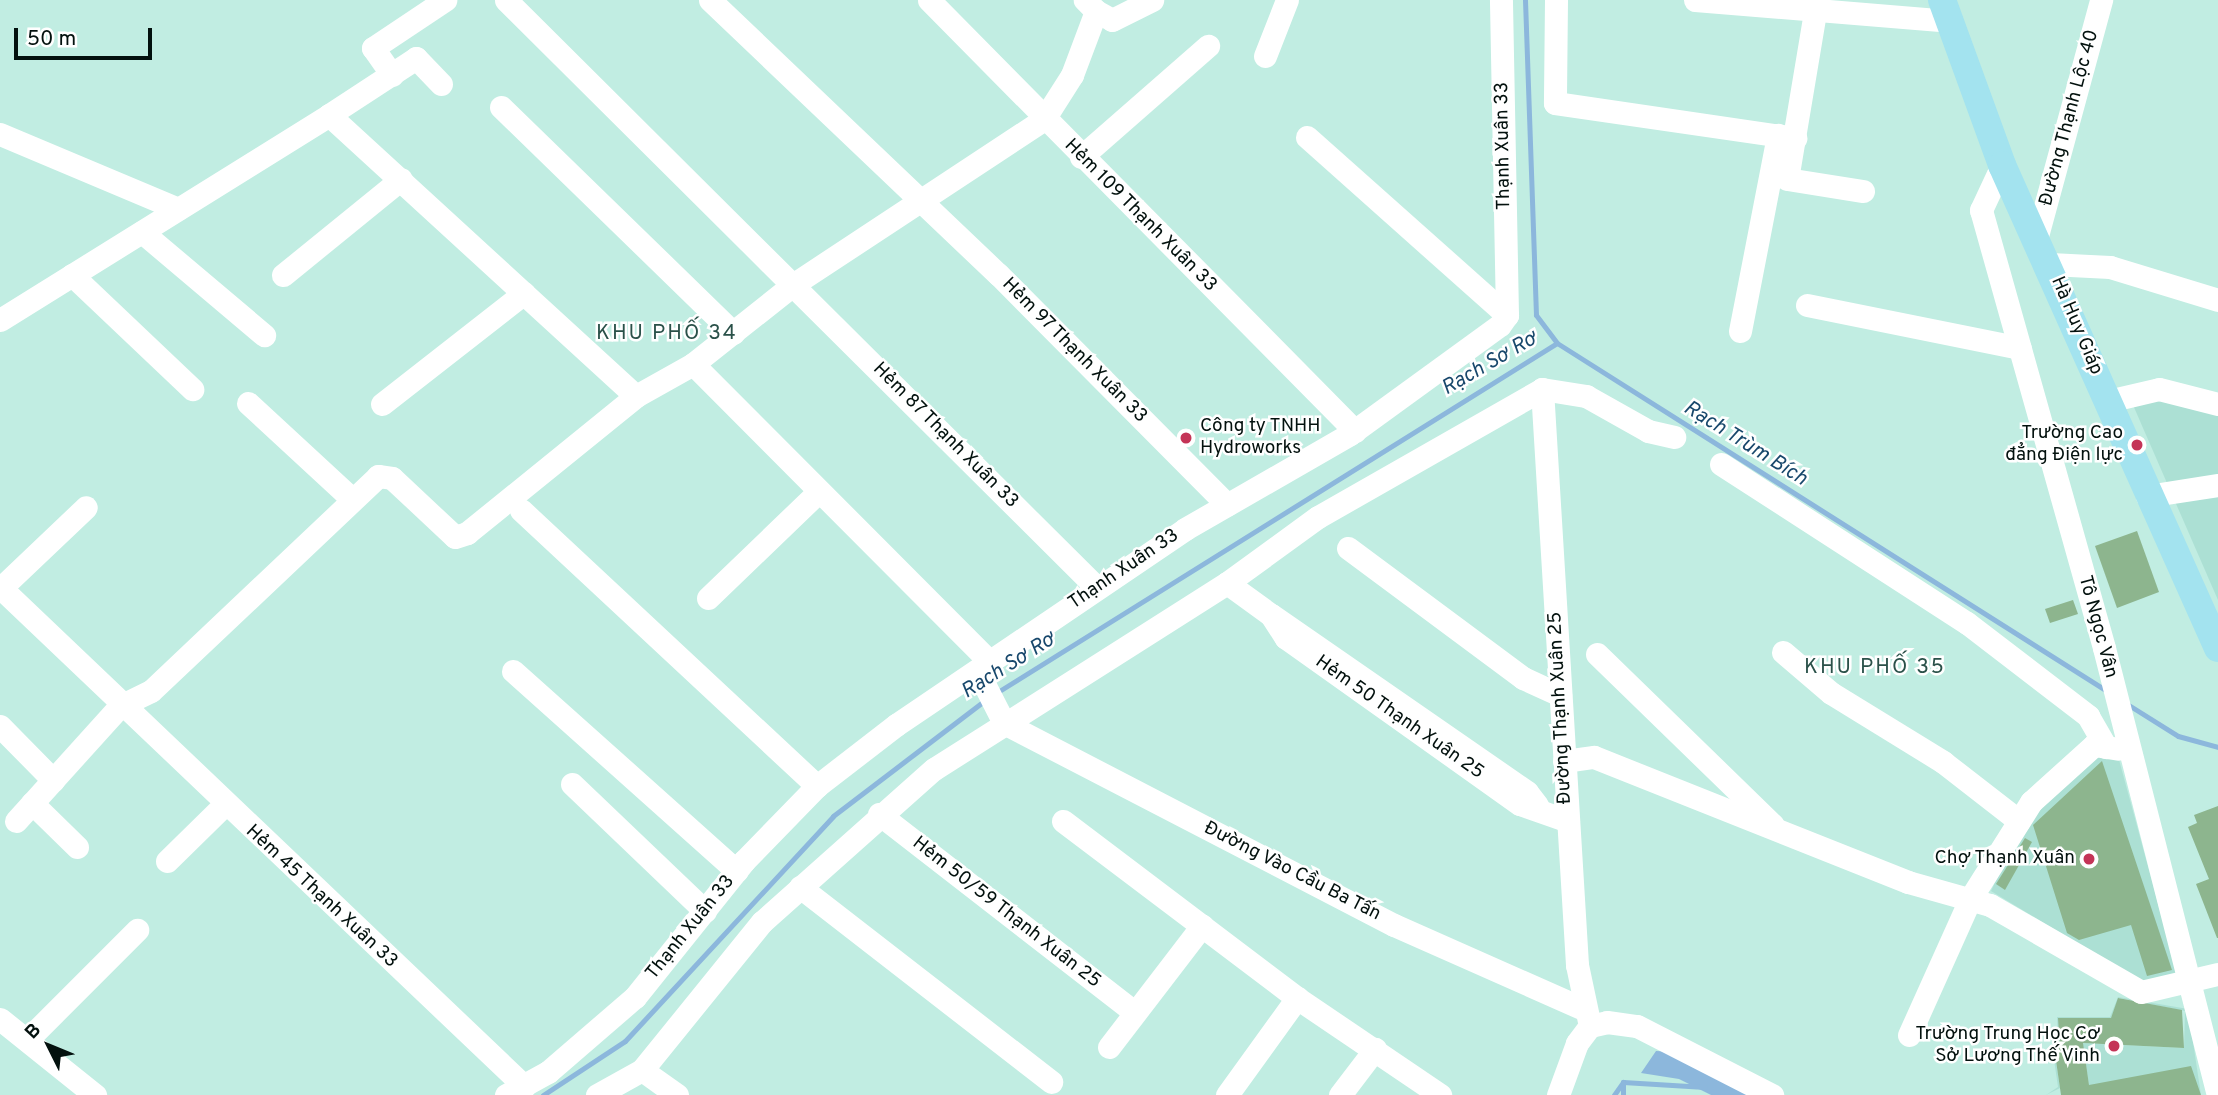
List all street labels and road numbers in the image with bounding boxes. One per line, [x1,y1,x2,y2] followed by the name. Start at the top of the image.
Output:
[2035,27,2105,209] street label: Đường Thạnh Lộc 40
[1491,82,1517,210] street label: Thạnh Xuân 33
[1059,135,1221,297] street label: Hẻm 109 Thạnh Xuân 33
[996,273,1152,429] street label: Hẻm 97 Thạnh Xuân 33
[2045,273,2107,379] street label: Hà Huy Giáp
[867,358,1023,514] street label: Hẻm 87 Thạnh Xuân 33
[1065,525,1183,615] street label: Thạnh Xuân 33
[2072,573,2122,681] street label: Tô Ngọc Vân
[1545,611,1577,805] street label: Đường Thạnh Xuân 25
[1310,651,1488,785] street label: Hẻm 50 Thạnh Xuân 25
[1199,817,1385,927] street label: Đường Vào Cầu Ba Tấn
[240,820,402,974] street label: Hẻm 45 Thạnh Xuân 33
[907,832,1105,994] street label: Hẻm 50/59 Thạnh Xuân 25
[642,871,740,985] street label: Thạnh Xuân 33

